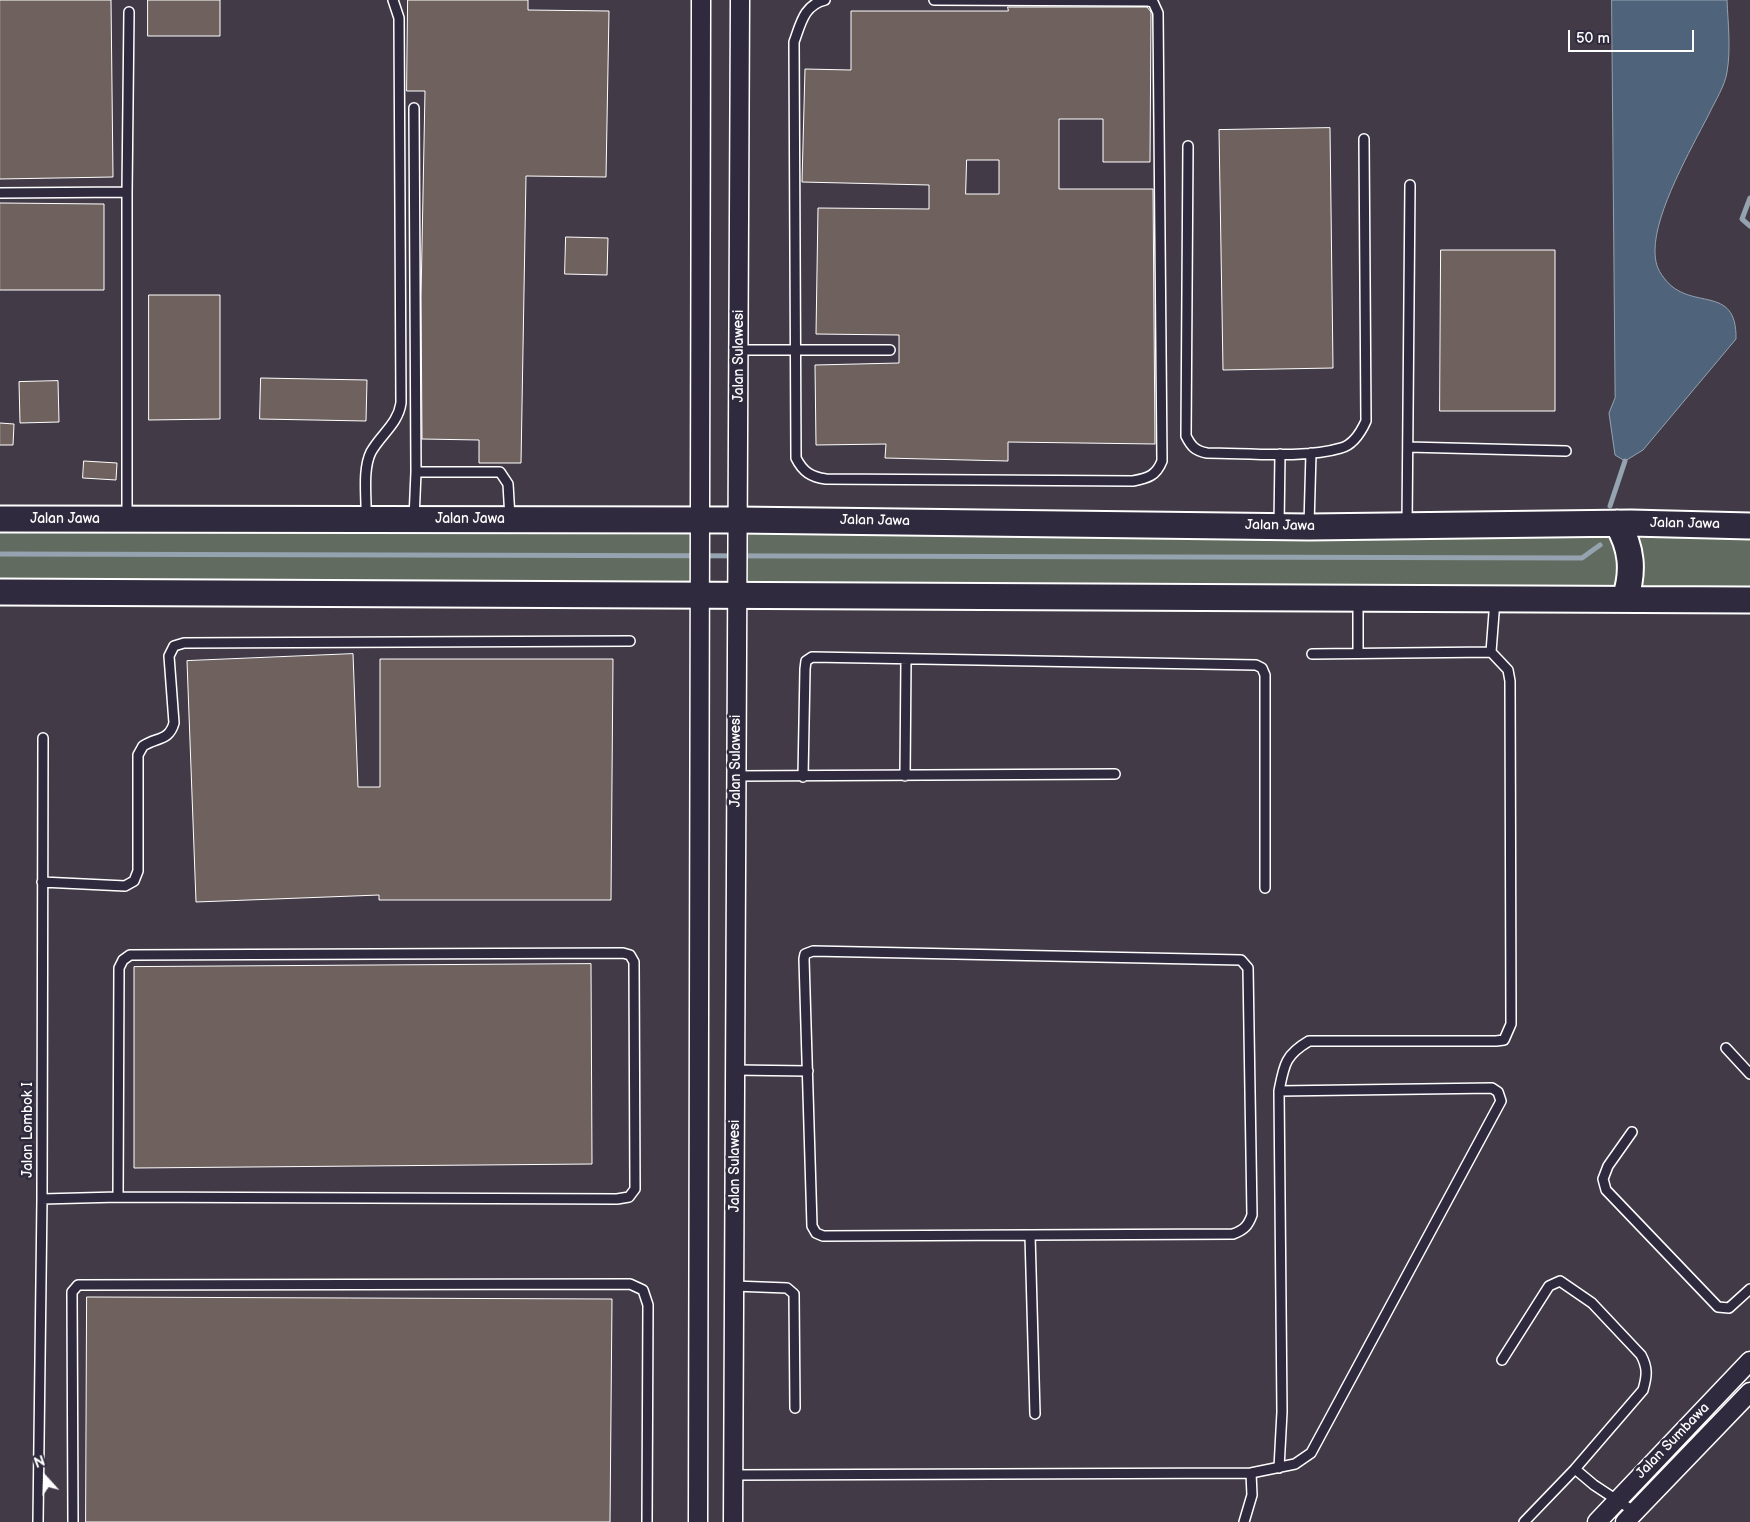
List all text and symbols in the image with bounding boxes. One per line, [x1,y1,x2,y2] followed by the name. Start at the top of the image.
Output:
[1570,20,1696,52] scale bar
[1576,29,1610,48] text: 50 m
[731,310,747,402] street label: Jalan Sulawesi
[30,511,100,527] street label: Jalan Jawa
[435,511,505,527] street label: Jalan Jawa
[840,512,910,530] street label: Jalan Jawa
[1650,515,1720,533] street label: Jalan Jawa
[1245,517,1315,535] street label: Jalan Jawa
[728,715,744,807] street label: Jalan Sulawesi
[20,1082,36,1178] street label: Jalan Lombok I
[727,1120,743,1212] street label: Jalan Sulawesi
[1633,1400,1713,1482] street label: Jalan Sumbawa
[20,1452,70,1502] north arrow
[32,1453,48,1472] text: N

